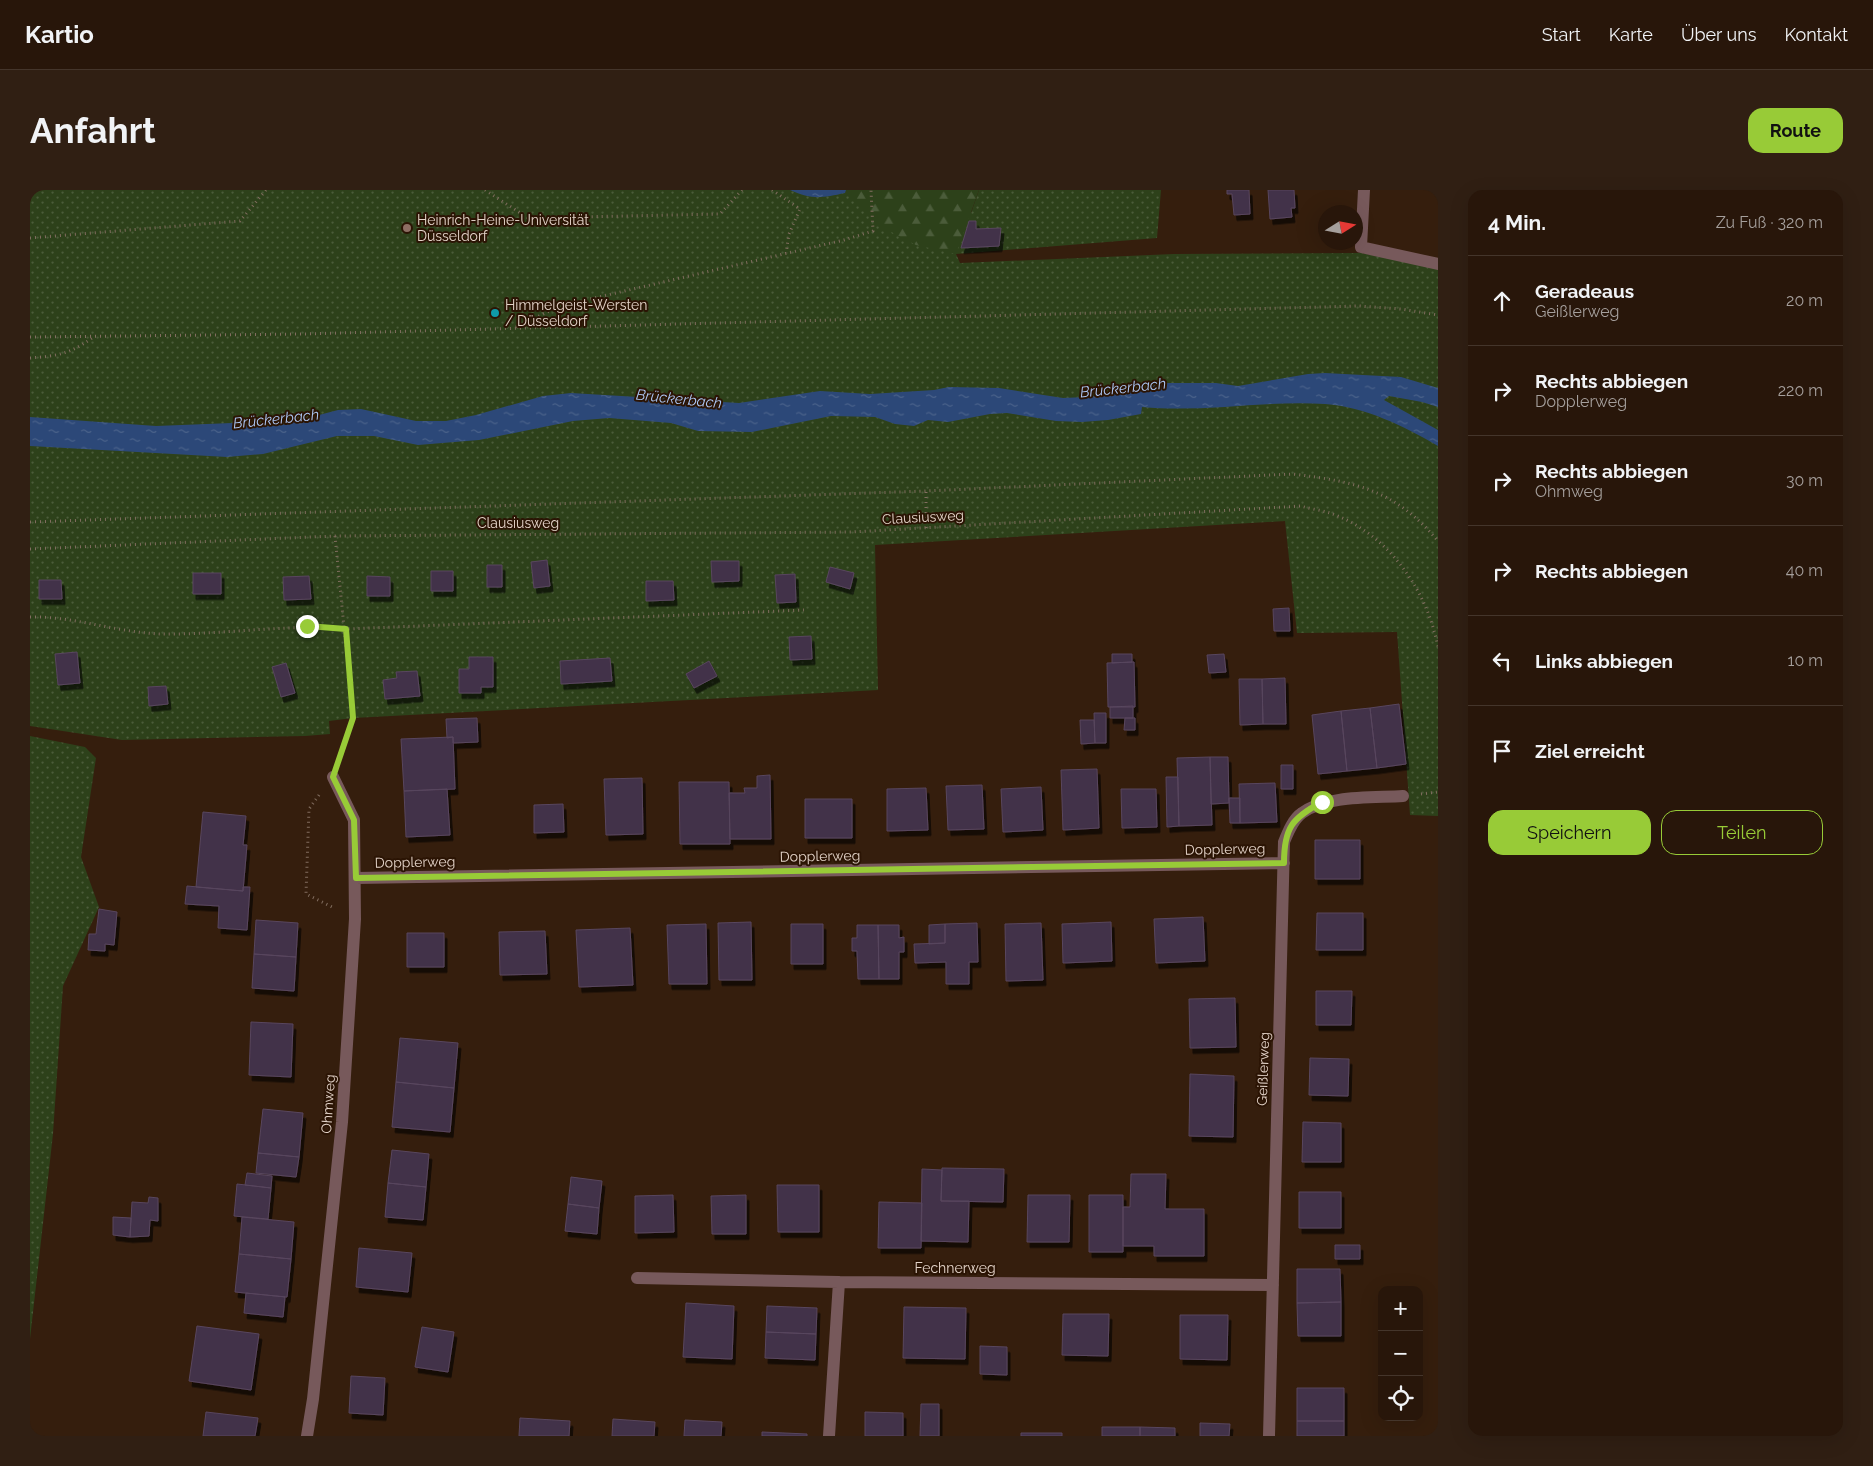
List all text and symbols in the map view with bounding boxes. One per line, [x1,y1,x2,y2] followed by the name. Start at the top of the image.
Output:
[25,20,94,49] text: Kartio
[1542,24,1581,45] text: Start
[1609,24,1653,45] text: Karte
[1681,24,1756,45] text: Über uns
[1784,24,1848,45] text: Kontakt
[1748,108,1843,153] button: Route
[30,110,156,151] text: Anfahrt
[1318,205,1363,250] north arrow
[1488,210,1546,235] text: 4 Min.
[417,212,589,244] place label: Heinrich-Heine-Universität Düsseldorf
[1716,213,1823,232] text: Zu Fuß · 320 m
[401,222,413,234] marker: Heinrich-Heine-Universität Düsseldorf
[1535,280,1634,302] text: Geradeaus
[1488,287,1516,315] icon: ahead
[1786,291,1823,310] text: 20 m
[505,297,647,329] place label: Himmelgeist-Wersten / Düsseldorf
[1535,302,1620,321] text: Geißlerweg
[489,307,501,319] marker: Himmelgeist-Wersten / Düsseldorf
[1535,370,1688,392] text: Rechts abbiegen
[1079,375,1167,401] water label: Brückerbach
[1488,377,1516,405] icon: right
[1778,381,1823,400] text: 220 m
[635,386,723,412] water label: Brückerbach
[1535,392,1627,411] text: Dopplerweg
[232,406,320,432] water label: Brückerbach
[1535,460,1688,482] text: Rechts abbiegen
[1488,467,1516,495] icon: right
[1786,471,1823,490] text: 30 m
[1535,482,1603,501] text: Ohmweg
[882,507,964,527] street label: Clausiusweg
[477,515,559,531] street label: Clausiusweg
[1488,557,1516,585] icon: right
[1535,560,1688,582] text: Rechts abbiegen
[1786,561,1823,580] text: 40 m
[296,615,319,638] route end
[1488,647,1516,675] icon: left
[1535,650,1673,672] text: Links abbiegen
[1788,651,1823,670] text: 10 m
[1488,737,1516,765] icon: arrive
[1535,740,1645,762] text: Ziel erreicht
[1311,791,1334,814] route start
[1488,810,1651,855] button: Speichern
[1661,810,1823,855] button: Teilen
[1185,840,1265,858] street label: Dopplerweg
[780,847,860,865] street label: Dopplerweg
[375,853,455,871] street label: Dopplerweg
[1254,1032,1272,1106] street label: Geißlerweg
[318,1074,338,1134] street label: Ohmweg
[914,1260,996,1276] street label: Fechnerweg
[1378,1286,1423,1421] map controls
[1378,1286,1423,1331] button: +
[1378,1331,1423,1376] button: −
[1378,1376,1423,1421] button: locate

